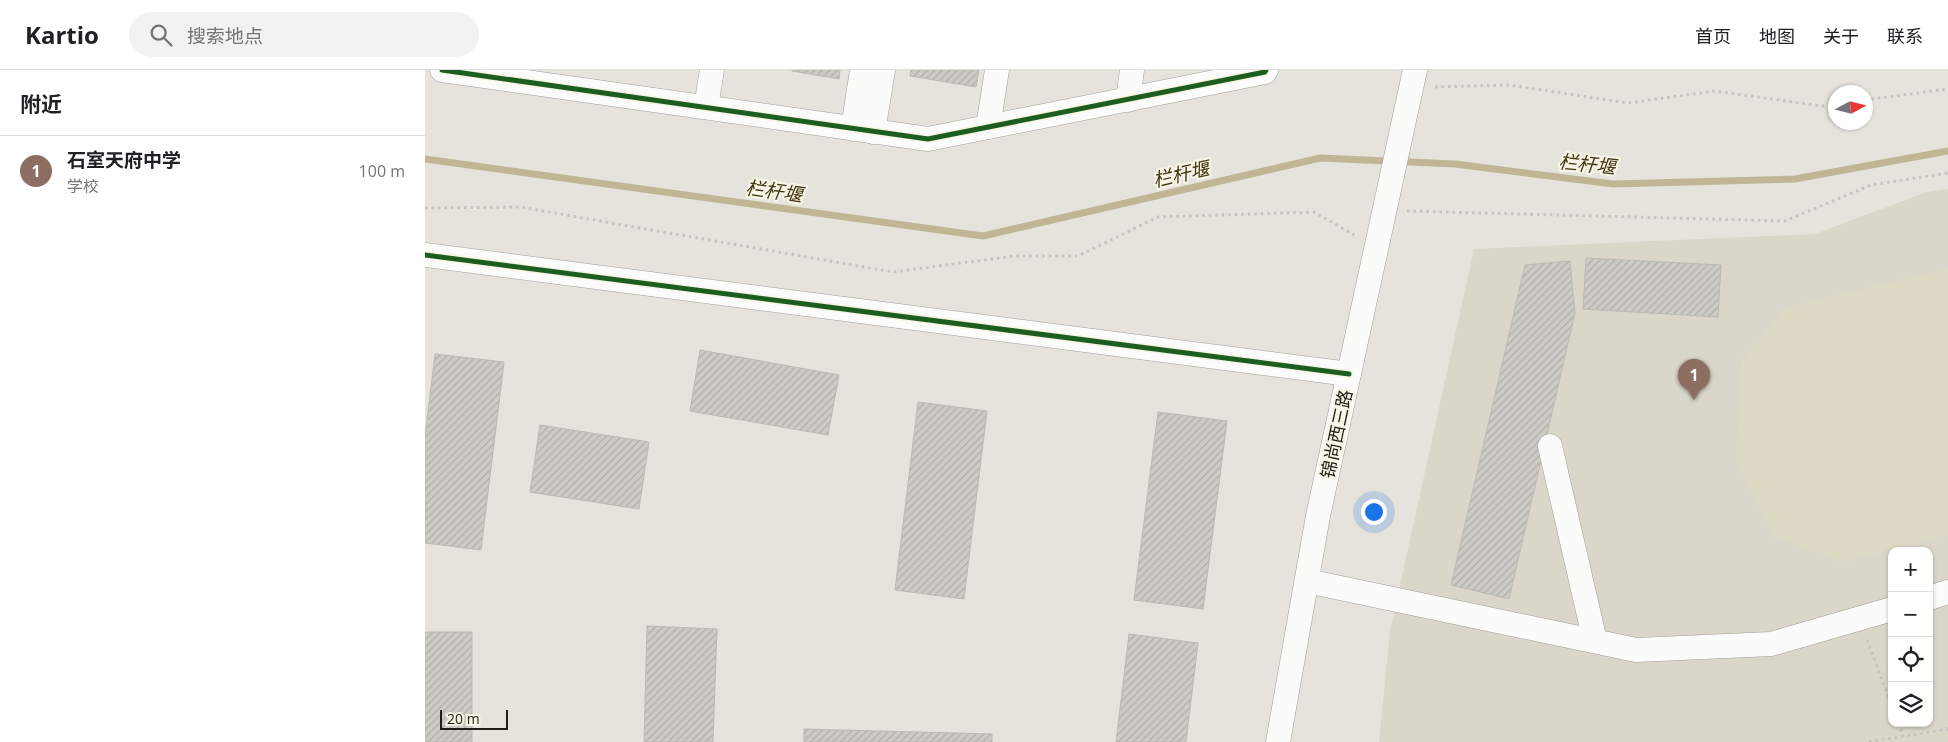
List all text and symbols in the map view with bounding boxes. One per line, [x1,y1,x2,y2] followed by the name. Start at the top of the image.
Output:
[129,12,479,57] search box
[25,18,99,51] text: Kartio
[147,21,175,49] icon: search
[187,23,263,49] text: 搜索地点
[1695,24,1731,48] text: 首页
[1759,24,1795,48] text: 地图
[1823,24,1859,48] text: 关于
[1887,24,1923,48] text: 联系
[1828,85,1873,130] north arrow
[20,90,62,118] text: 附近
[67,147,181,173] text: 石室天府中学
[1557,148,1620,180] water label: 栏杆堰
[1150,154,1215,193] water label: 栏杆堰
[31,160,41,182] text: 1
[359,160,405,182] text: 100 m
[744,174,807,208] water label: 栏杆堰
[67,175,99,197] text: 学校
[1678,359,1710,400] pin: 1
[1315,387,1357,481] street label: 锦尚西三路
[1361,499,1387,525] your location
[1888,547,1933,727] map controls
[1888,547,1933,592] button: +
[1888,592,1933,637] button: −
[1888,637,1933,682] button: locate
[1888,682,1933,727] button: layers
[440,707,507,730] scale bar
[447,709,480,728] text: 20 m

